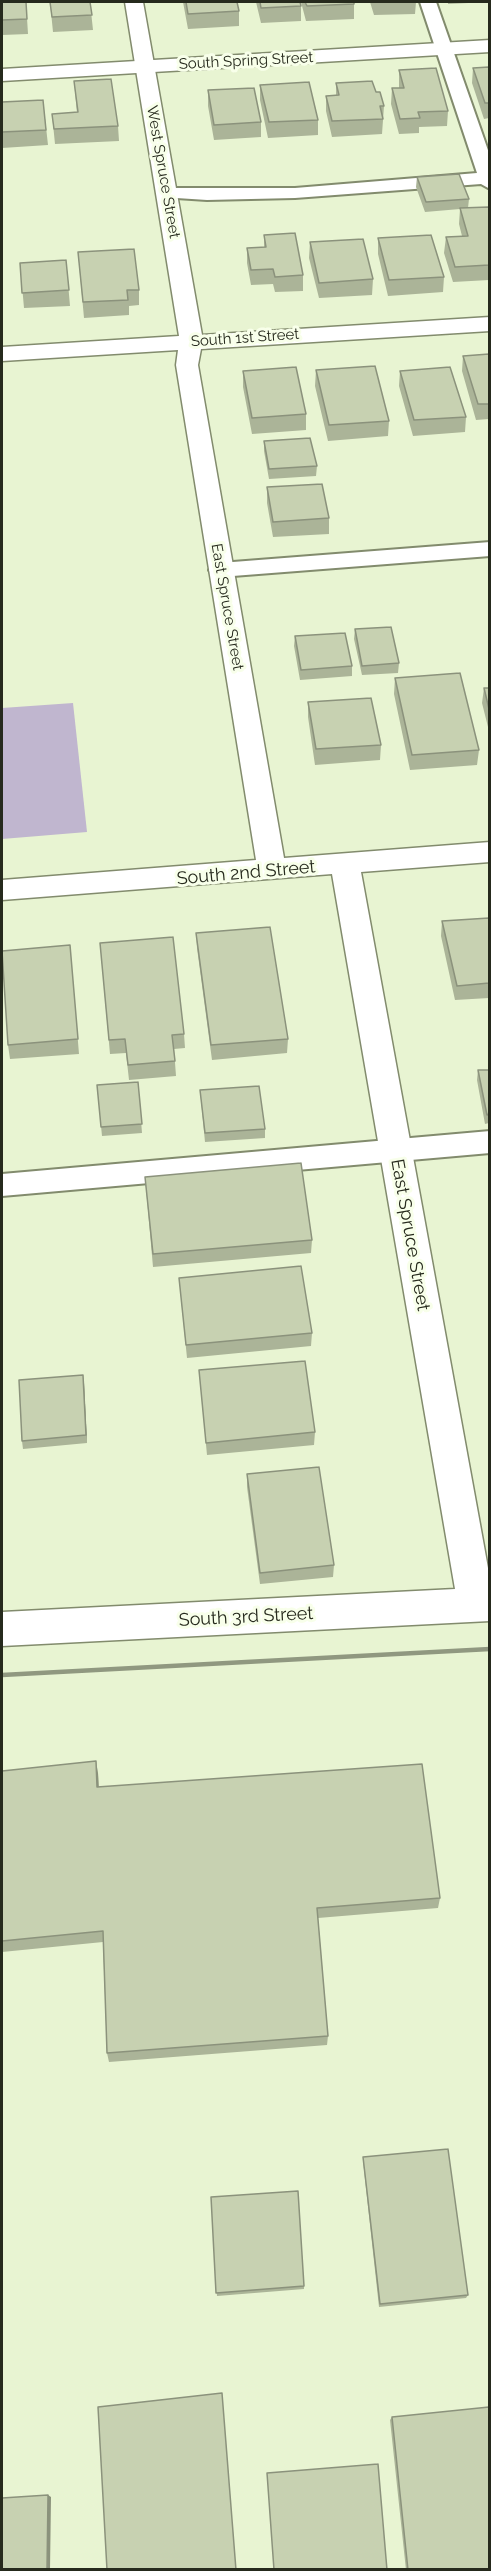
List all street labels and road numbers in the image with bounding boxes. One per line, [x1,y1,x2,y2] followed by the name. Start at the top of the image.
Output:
[178,48,314,74] street label: South Spring Street
[142,104,184,240] street label: West Spruce Street
[190,325,300,351] street label: South 1st Street
[207,542,247,672] street label: East Spruce Street
[176,856,316,890] street label: South 2nd Street
[386,1157,434,1313] street label: East Spruce Street
[178,1603,314,1631] street label: South 3rd Street

